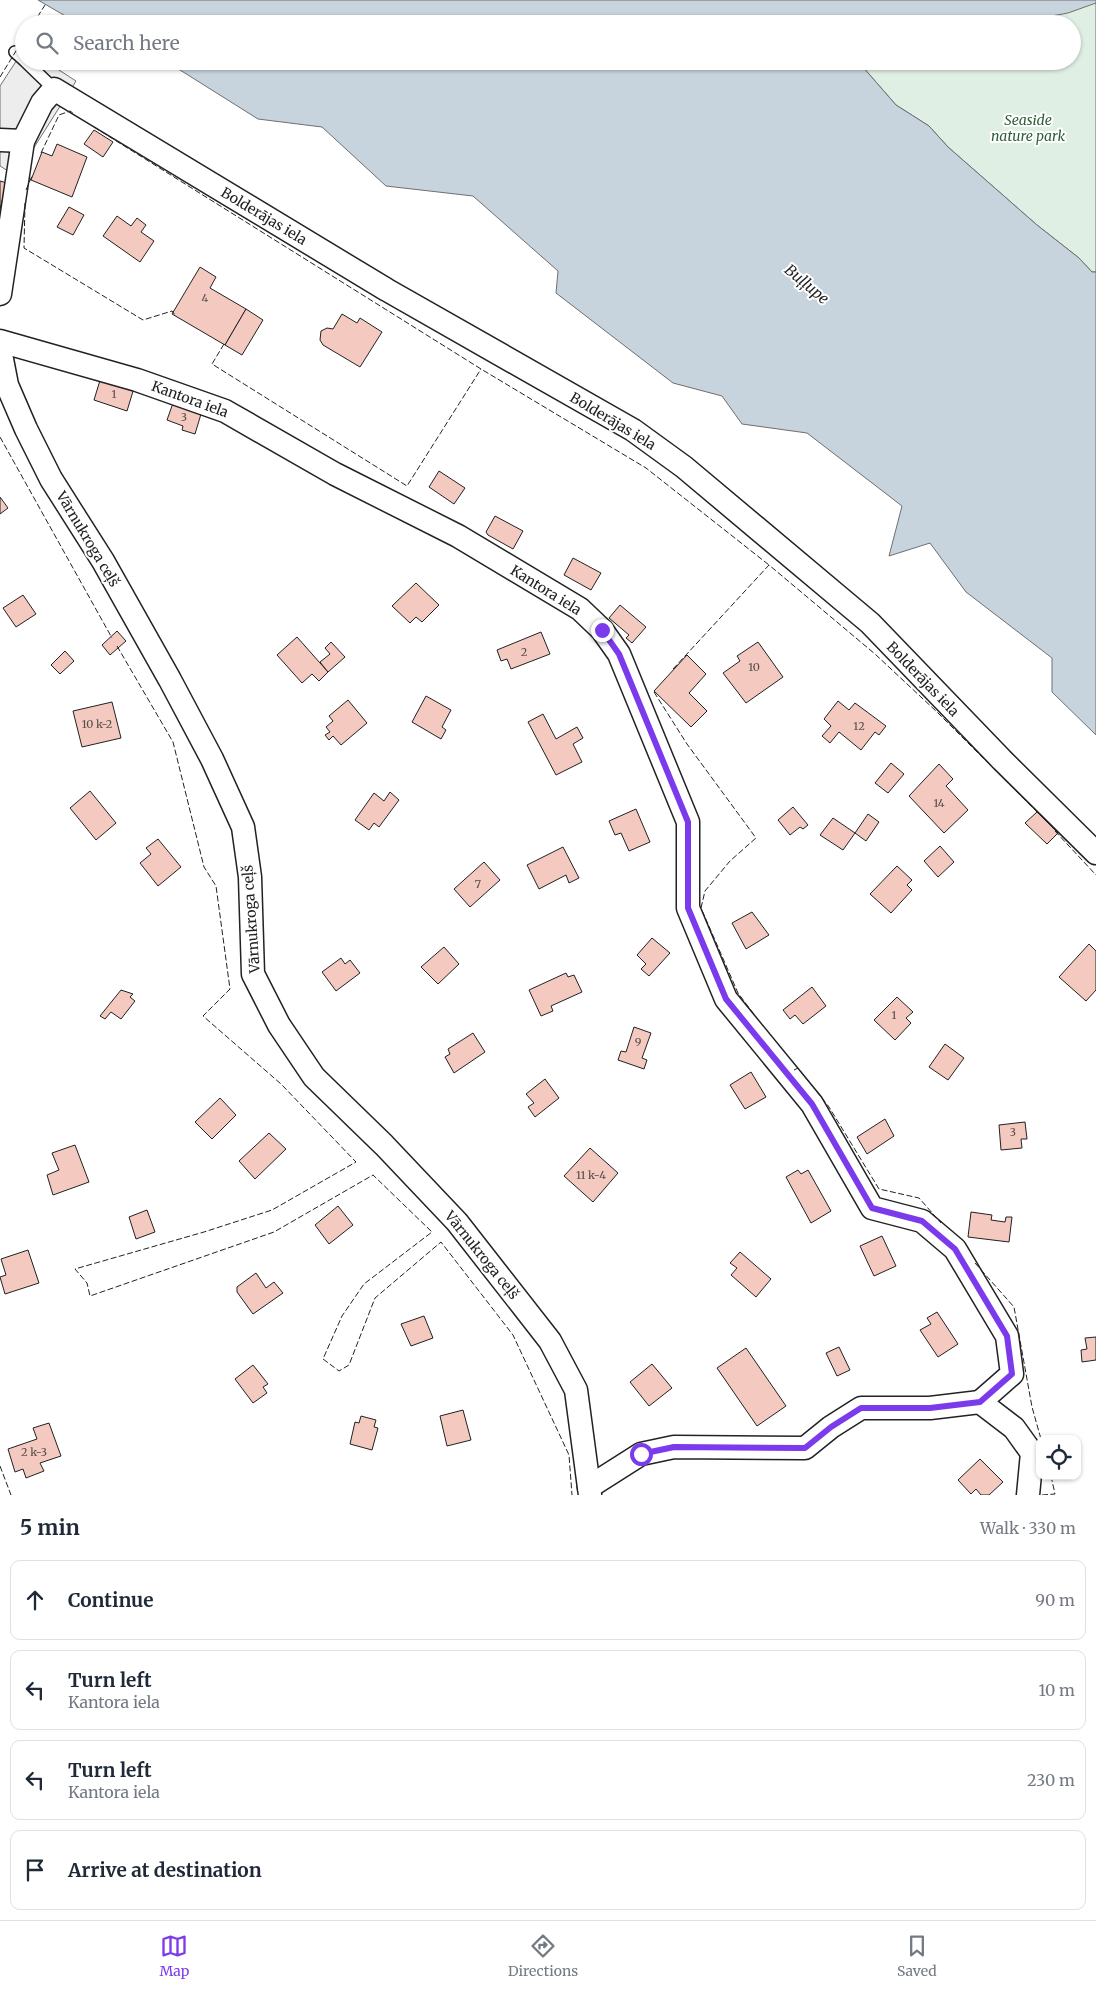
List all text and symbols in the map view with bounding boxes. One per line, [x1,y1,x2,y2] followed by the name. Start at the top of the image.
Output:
[15,15,1081,70] search box
[33,29,61,57] icon: search
[73,31,180,55] text: Search here
[991,111,1065,145] park label: Seaside nature park
[218,183,311,249] street label: Bolderājas iela
[780,260,833,309] water label: Buļļupe
[202,291,209,305] house number: 4
[149,377,231,421] street label: Kantora iela
[112,387,117,401] house number: 1
[567,388,660,454] street label: Bolderājas iela
[181,410,187,424] house number: 3
[52,487,124,590] street label: Vārnukroga ceļš
[507,561,585,619] street label: Kantora iela
[591,619,614,642] route end
[883,638,964,720] street label: Bolderājas iela
[521,645,527,659] house number: 2
[748,660,760,674] house number: 10
[82,717,112,731] house number: 10 k-2
[853,719,865,733] house number: 12
[933,796,945,810] house number: 14
[238,864,264,975] street label: Vārnukroga ceļš
[475,877,481,891] house number: 7
[892,1008,897,1022] house number: 1
[635,1035,642,1049] house number: 9
[1010,1125,1016,1139] house number: 3
[576,1168,606,1182] house number: 11 k-4
[440,1206,523,1303] street label: Vārnukroga ceļš
[1036,1435,1081,1480] map controls
[1036,1435,1081,1480] button: locate
[630,1443,653,1466] route start
[21,1445,47,1459] house number: 2 k-3
[20,1514,80,1541] text: 5 min
[980,1518,1076,1538] text: Walk · 330 m
[21,1586,49,1614] icon: ahead
[68,1588,154,1612] text: Continue
[1035,1590,1075,1610] text: 90 m
[68,1668,152,1692] text: Turn left
[21,1676,49,1704] icon: left
[1038,1680,1075,1700] text: 10 m
[68,1692,160,1712] text: Kantora iela
[68,1758,152,1782] text: Turn left
[21,1766,49,1794] icon: left
[1027,1770,1075,1790] text: 230 m
[68,1782,160,1802] text: Kantora iela
[21,1856,49,1884] icon: arrive
[68,1858,262,1882] text: Arrive at destination
[159,1932,189,1980] tab: Map
[508,1932,578,1980] tab: Directions
[897,1932,937,1980] tab: Saved

